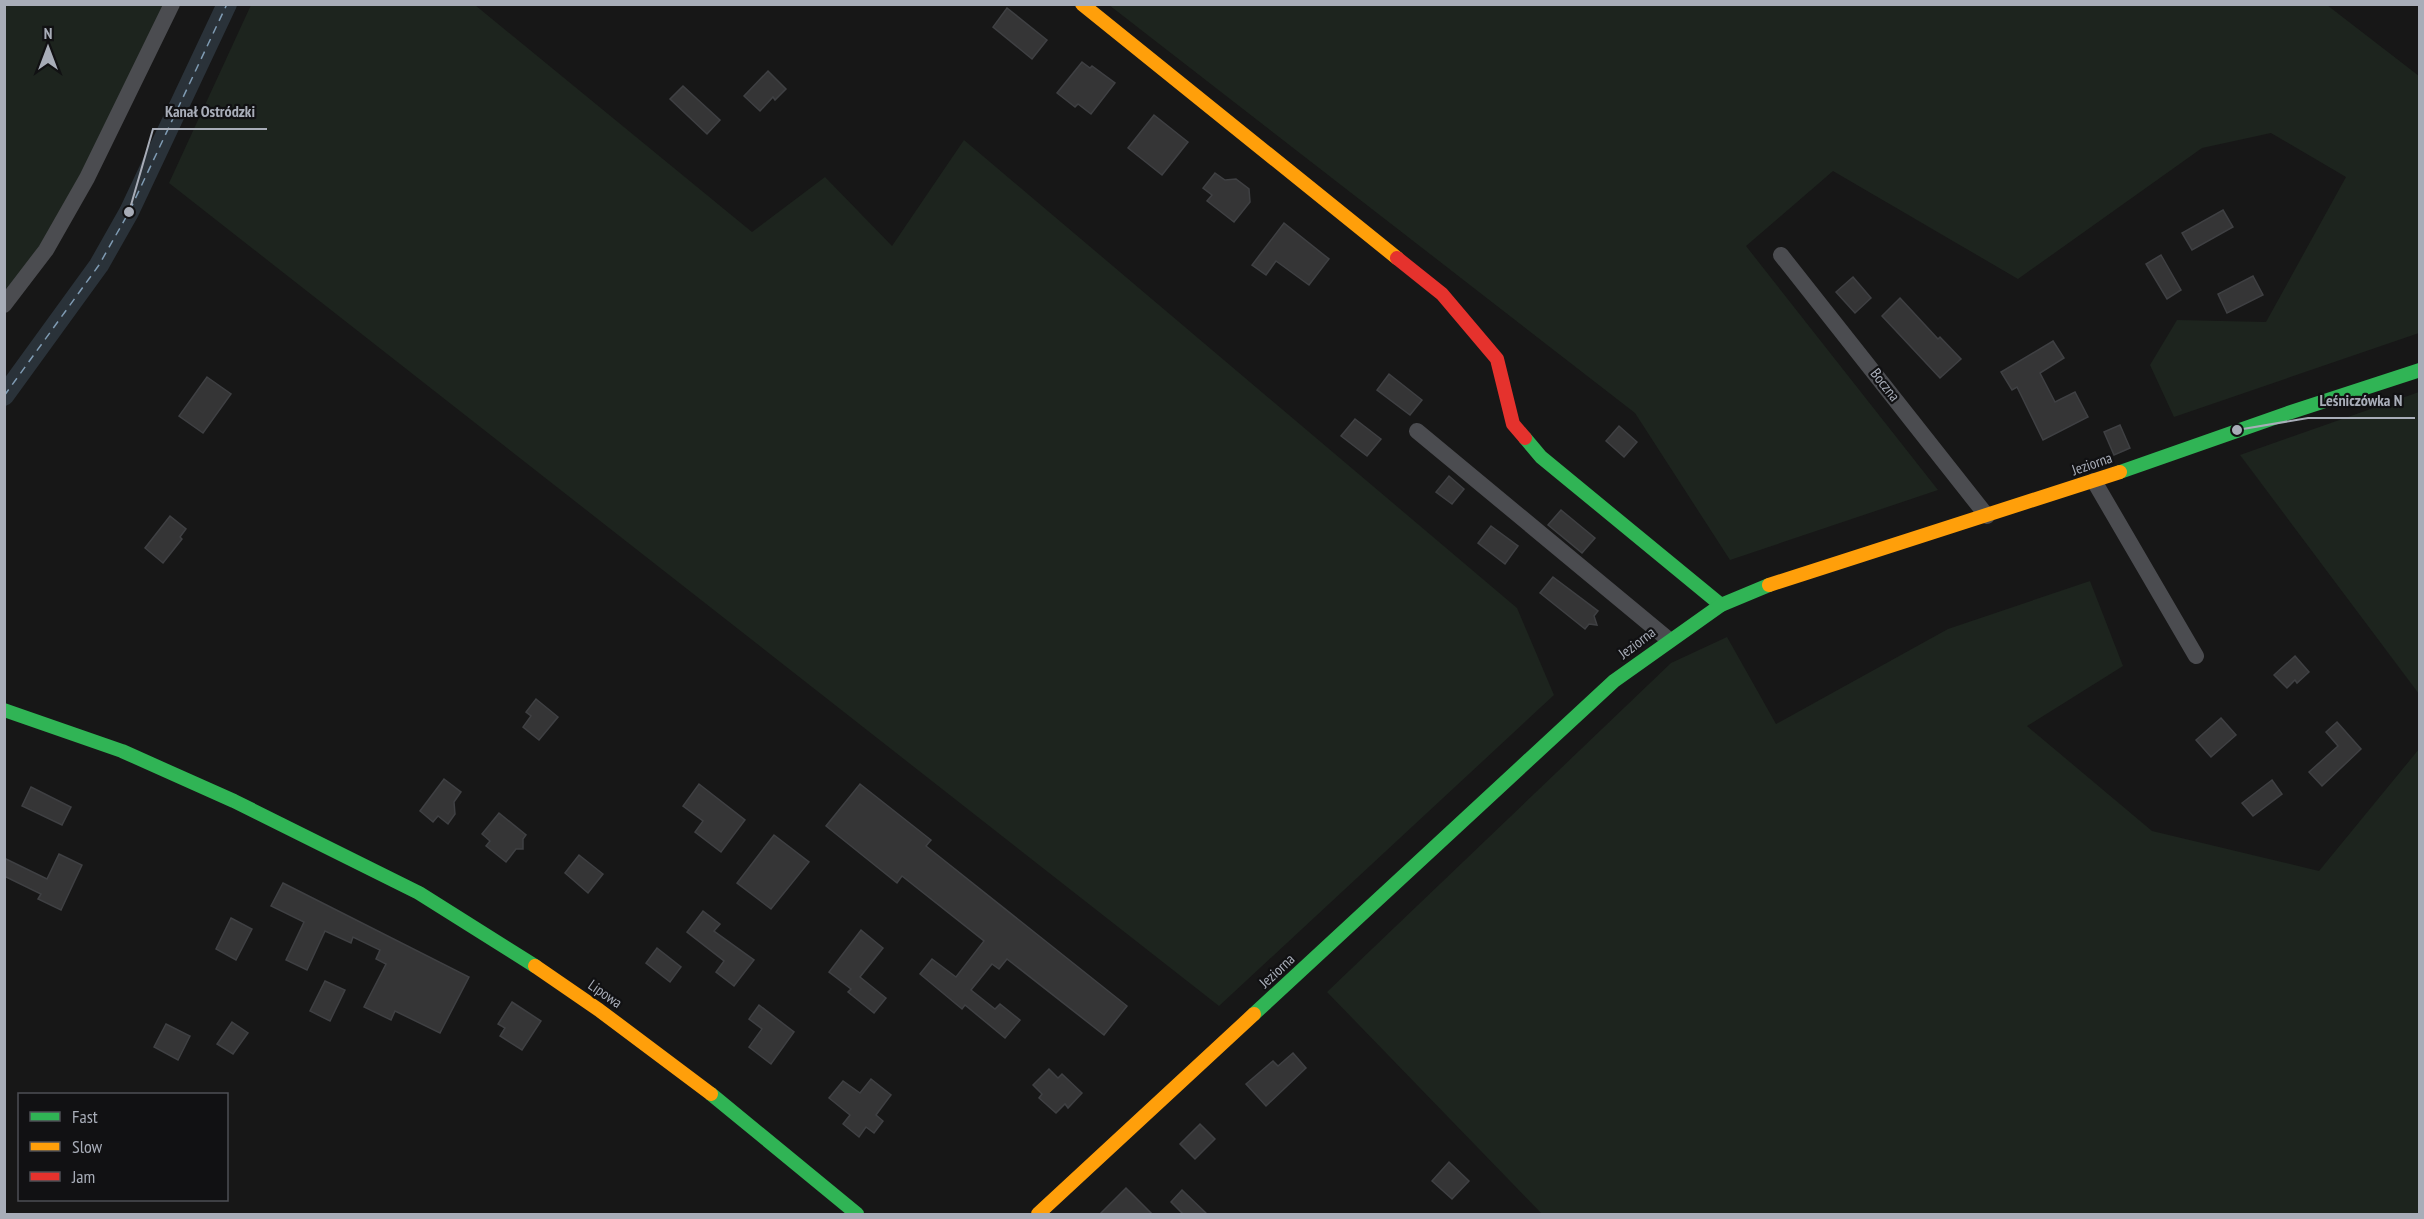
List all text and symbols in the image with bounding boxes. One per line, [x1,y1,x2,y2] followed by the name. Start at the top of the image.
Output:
[18,18,78,78] north arrow
[44,23,52,43] text: N
[153,95,267,129] callout: Kanał Ostródzki
[165,101,255,121] text: Kanał Ostródzki
[1867,364,1904,405] street label: Boczna
[2308,384,2415,418] callout: Leśniczówka N
[2320,390,2402,410] text: Leśniczówka N
[2068,448,2115,480] street label: Jeziorna
[1614,623,1659,663] street label: Jeziorna
[1254,950,1298,992] street label: Jeziorna
[585,975,626,1012] street label: Lipowa
[18,1093,228,1201] legend
[72,1105,98,1128] text: Fast
[72,1135,103,1158] text: Slow
[71,1165,95,1188] text: Jam

